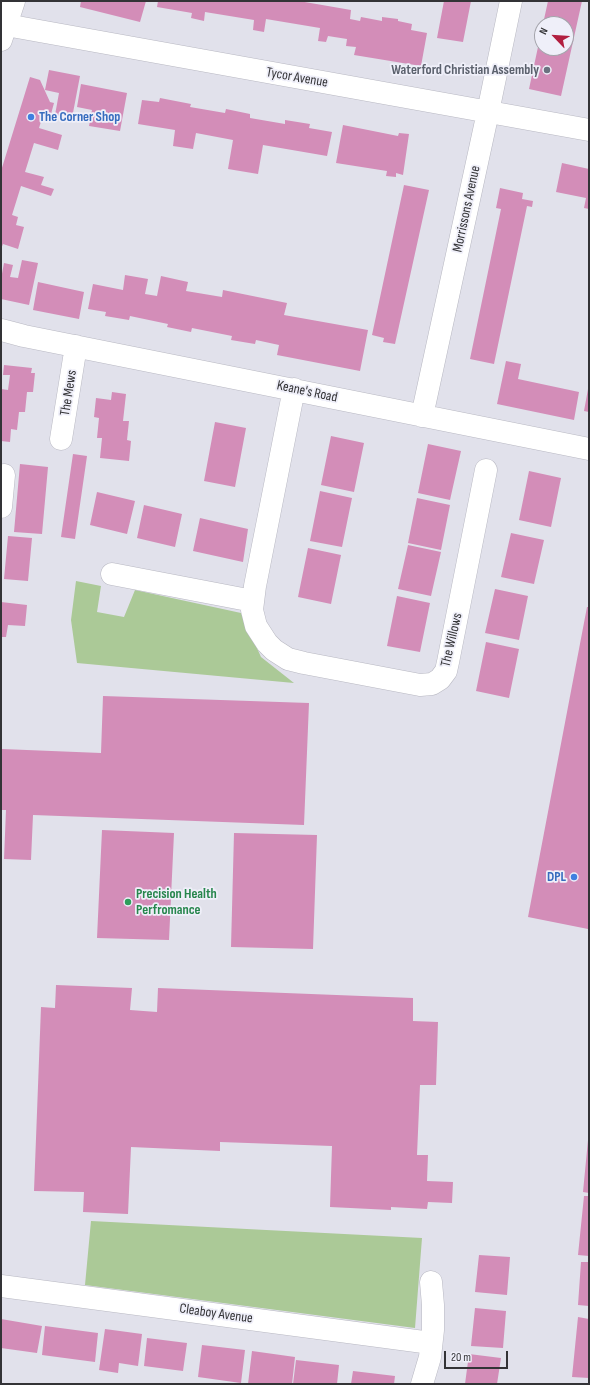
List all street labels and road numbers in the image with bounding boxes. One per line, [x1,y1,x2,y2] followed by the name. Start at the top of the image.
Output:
[265,64,329,92] street label: Tycor Avenue
[450,164,484,254] street label: Morrissons Avenue
[57,369,81,417] street label: The Mews
[275,377,339,407] street label: Keane's Road
[438,611,466,669] street label: The Willows
[178,1301,254,1327] street label: Cleaboy Avenue

